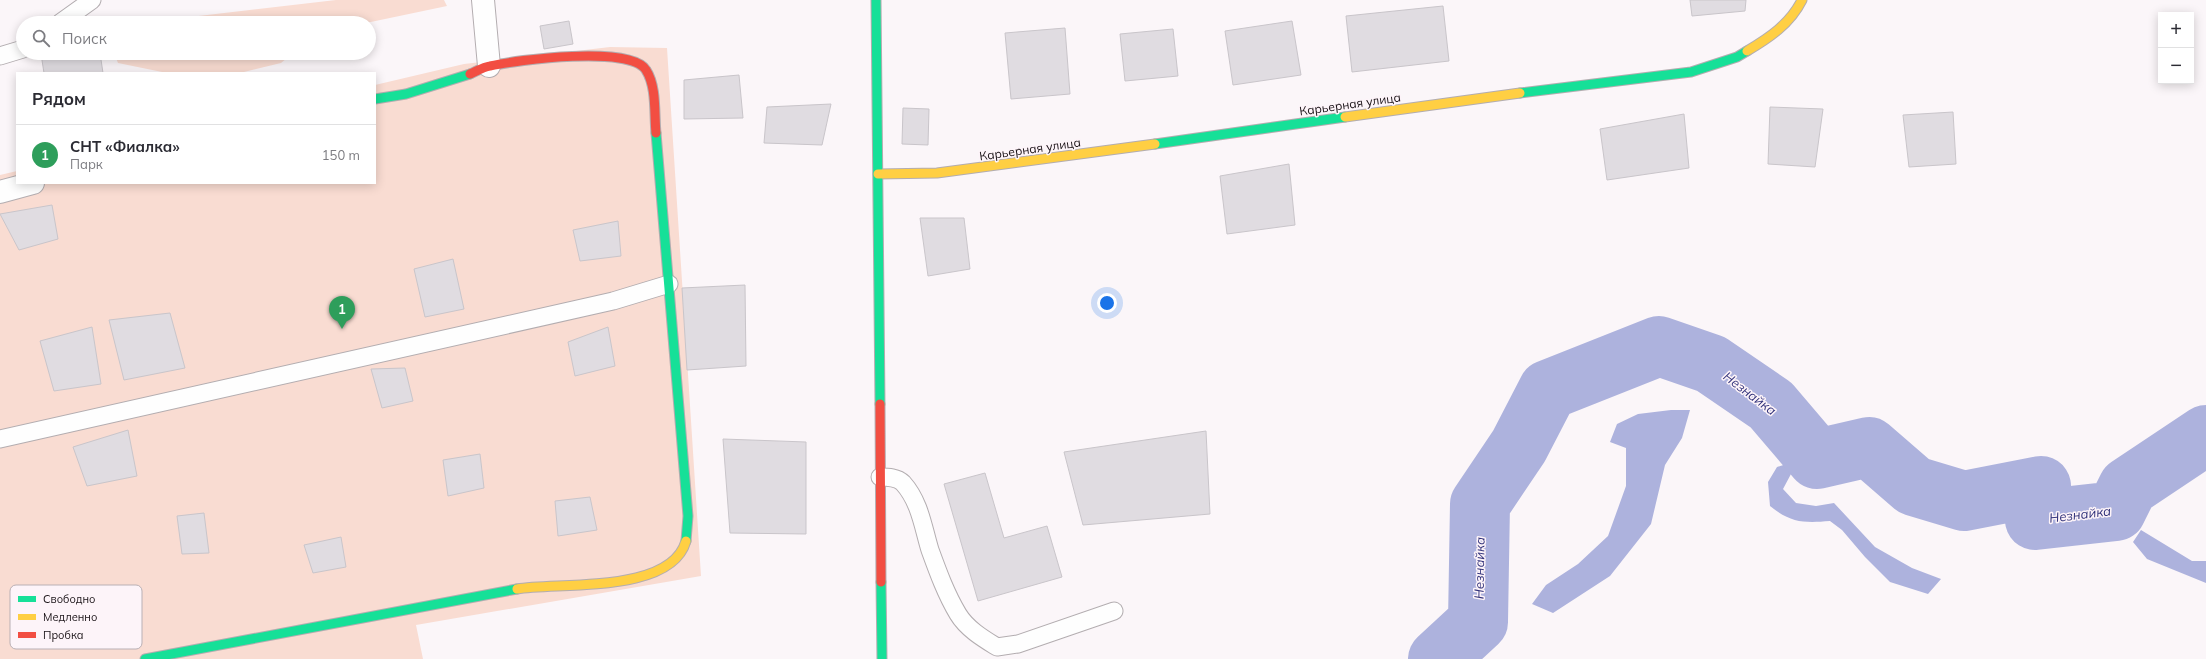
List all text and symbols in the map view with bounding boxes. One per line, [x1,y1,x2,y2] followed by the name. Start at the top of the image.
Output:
[2158,12,2194,84] map controls
[2158,12,2194,48] button: +
[16,16,376,60] search box
[30,27,52,49] icon: search
[62,29,107,48] text: Поиск
[2158,48,2194,84] button: −
[32,88,86,109] text: Рядом
[1298,89,1402,119] street label: Карьерная улица
[978,134,1082,164] street label: Карьерная улица
[70,137,180,156] text: СНТ «Фиалка»
[41,147,49,163] text: 1
[322,147,360,163] text: 150 m
[70,156,103,172] text: Парк
[1097,293,1117,313] your location
[329,296,355,329] pin: 1
[1720,368,1780,418] water label: Незнайка
[2048,502,2112,526] water label: Незнайка
[1470,537,1488,599] water label: Незнайка
[10,585,142,649] legend
[43,592,96,606] text: Свободно
[43,610,97,624] text: Медленно
[43,628,84,642] text: Пробка

